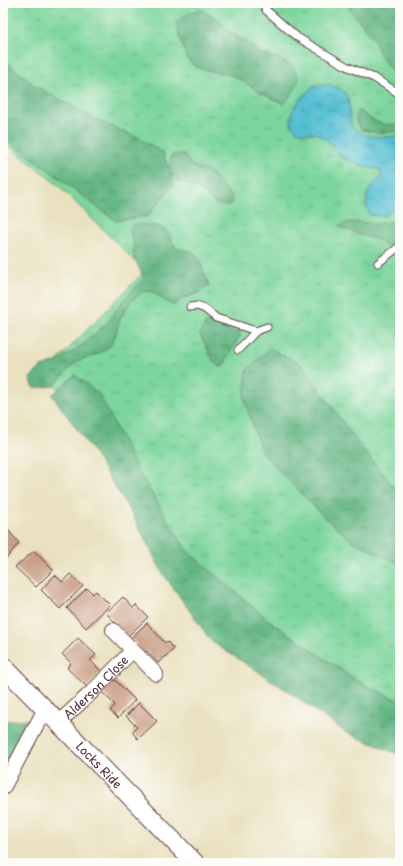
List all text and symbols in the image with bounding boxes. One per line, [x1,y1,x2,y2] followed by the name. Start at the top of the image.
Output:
[59,651,132,723] street label: Alderson Close
[72,737,126,792] street label: Locks Ride

